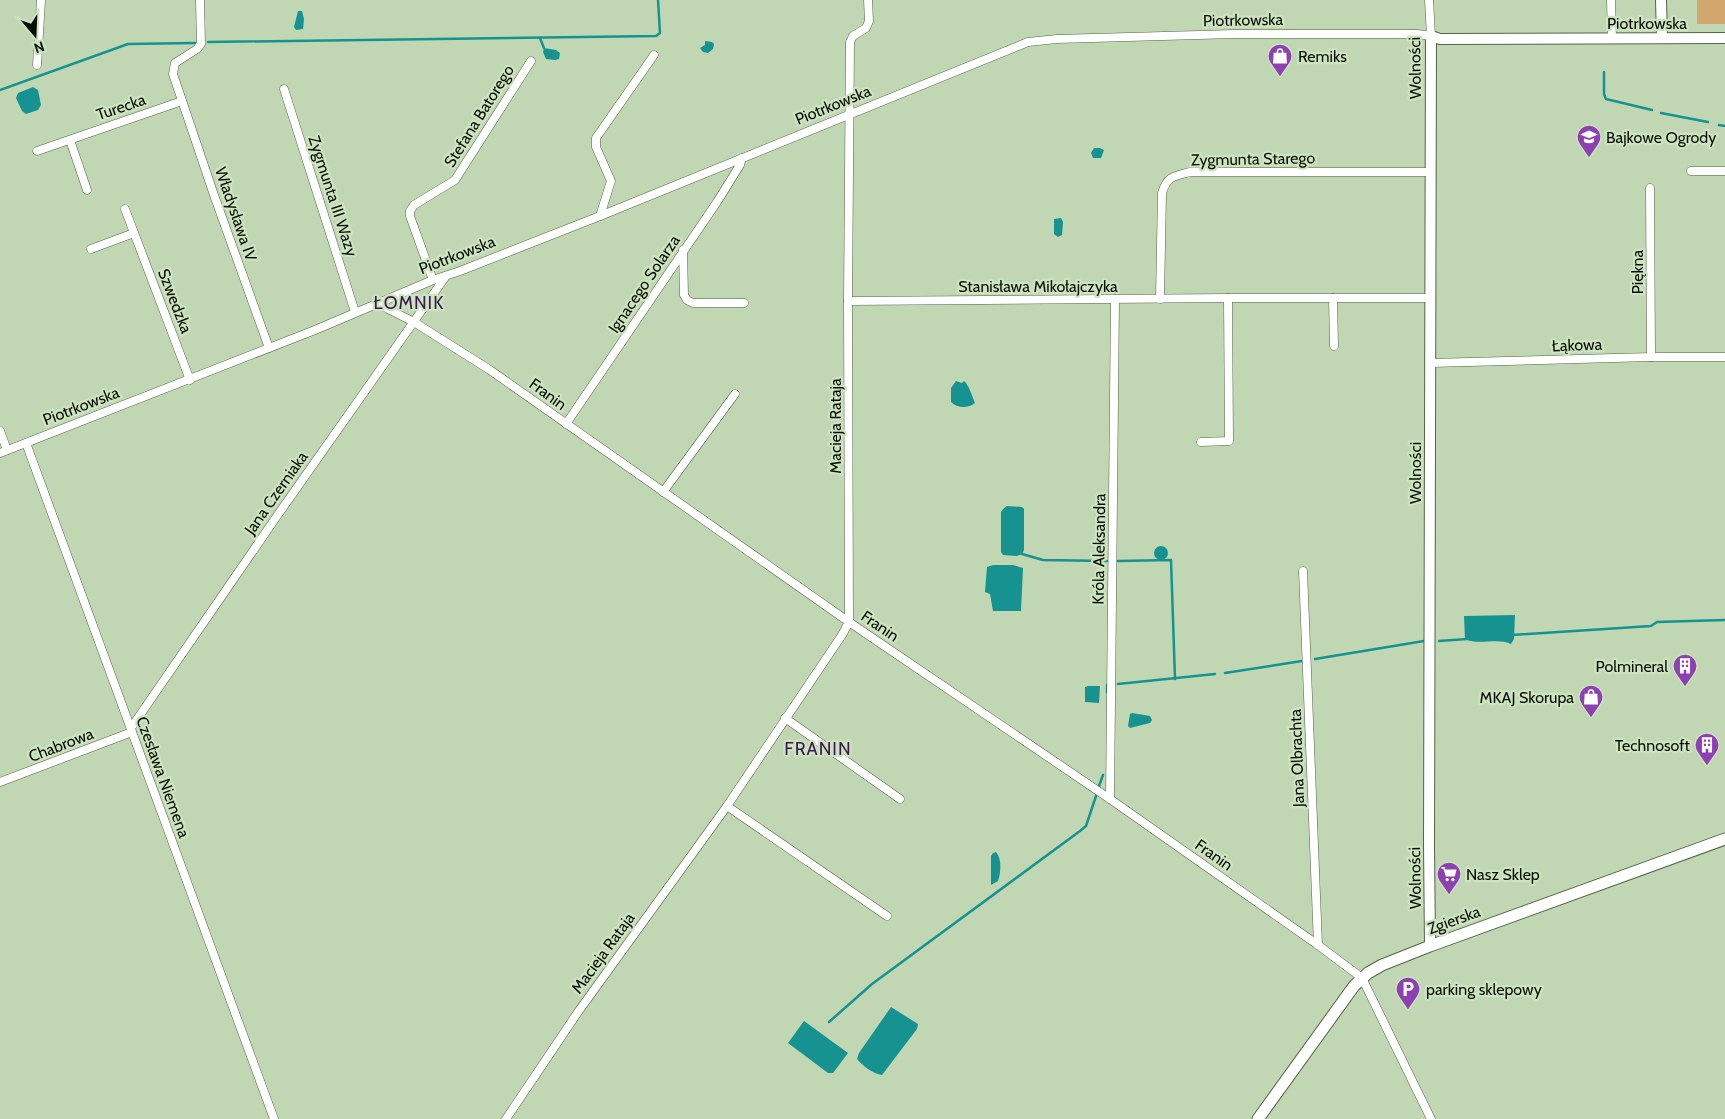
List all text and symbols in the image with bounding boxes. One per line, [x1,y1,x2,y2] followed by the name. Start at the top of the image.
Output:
[10,10,60,60] north arrow
[1203,10,1284,30] street label: Piotrkowska
[1607,14,1687,33] street label: Piotrkowska
[32,37,47,57] text: N
[1405,37,1425,99] street label: Wolności
[1267,43,1293,77] shop icon: Remiks
[1298,47,1347,66] place label: Remiks
[440,61,518,171] street label: Stefana Batorego
[792,81,874,129] street label: Piotrkowska
[94,90,148,124] street label: Turecka
[1576,124,1602,158] school or university icon: Bajkowe Ogrody
[1606,128,1716,147] place label: Bajkowe Ogrody
[304,133,362,259] street label: Zygmunta III Wazy
[1191,148,1316,170] street label: Zygmunta Starego
[211,165,261,264] street label: Władysława IV
[604,231,684,337] street label: Ignacego Solarza
[416,232,498,278] street label: Piotrkowska
[1628,249,1647,294] street label: Piękna
[154,266,196,336] street label: Szwedzka
[958,277,1118,296] street label: Stanisława Mikołajczyka
[374,292,444,314] district label: ŁOMNIK
[1551,335,1603,355] street label: Łąkowa
[526,374,570,414] street label: Franin
[826,378,845,474] street label: Macieja Rataja
[40,383,122,429] street label: Piotrkowska
[1406,442,1425,504] street label: Wolności
[240,448,312,539] street label: Jana Czerniaka
[1089,493,1109,605] street label: Króla Aleksandra
[857,607,903,646] street label: Franin
[1672,653,1698,687] building icon: Polmineral
[1596,657,1668,676] place label: Polmineral
[1578,684,1604,718] shop icon: MKAJ Skorupa
[1480,688,1574,707] place label: MKAJ Skorupa
[1286,708,1308,808] street label: Jana Olbrachta
[132,714,194,841] street label: Czesława Niemena
[26,724,96,766] street label: Chabrowa
[1694,732,1720,766] building icon: Technosoft
[1615,736,1691,755] place label: Technosoft
[784,738,852,760] district label: FRANIN
[1192,835,1237,875] street label: Franin
[1405,847,1425,909] street label: Wolności
[1436,861,1462,895] supermarket icon: Nasz Sklep
[1466,865,1540,884] place label: Nasz Sklep
[1425,902,1483,938] street label: Zgierska
[567,909,639,997] street label: Macieja Rataja
[1395,976,1421,1010] parking icon: parking sklepowy
[1426,980,1542,999] place label: parking sklepowy

